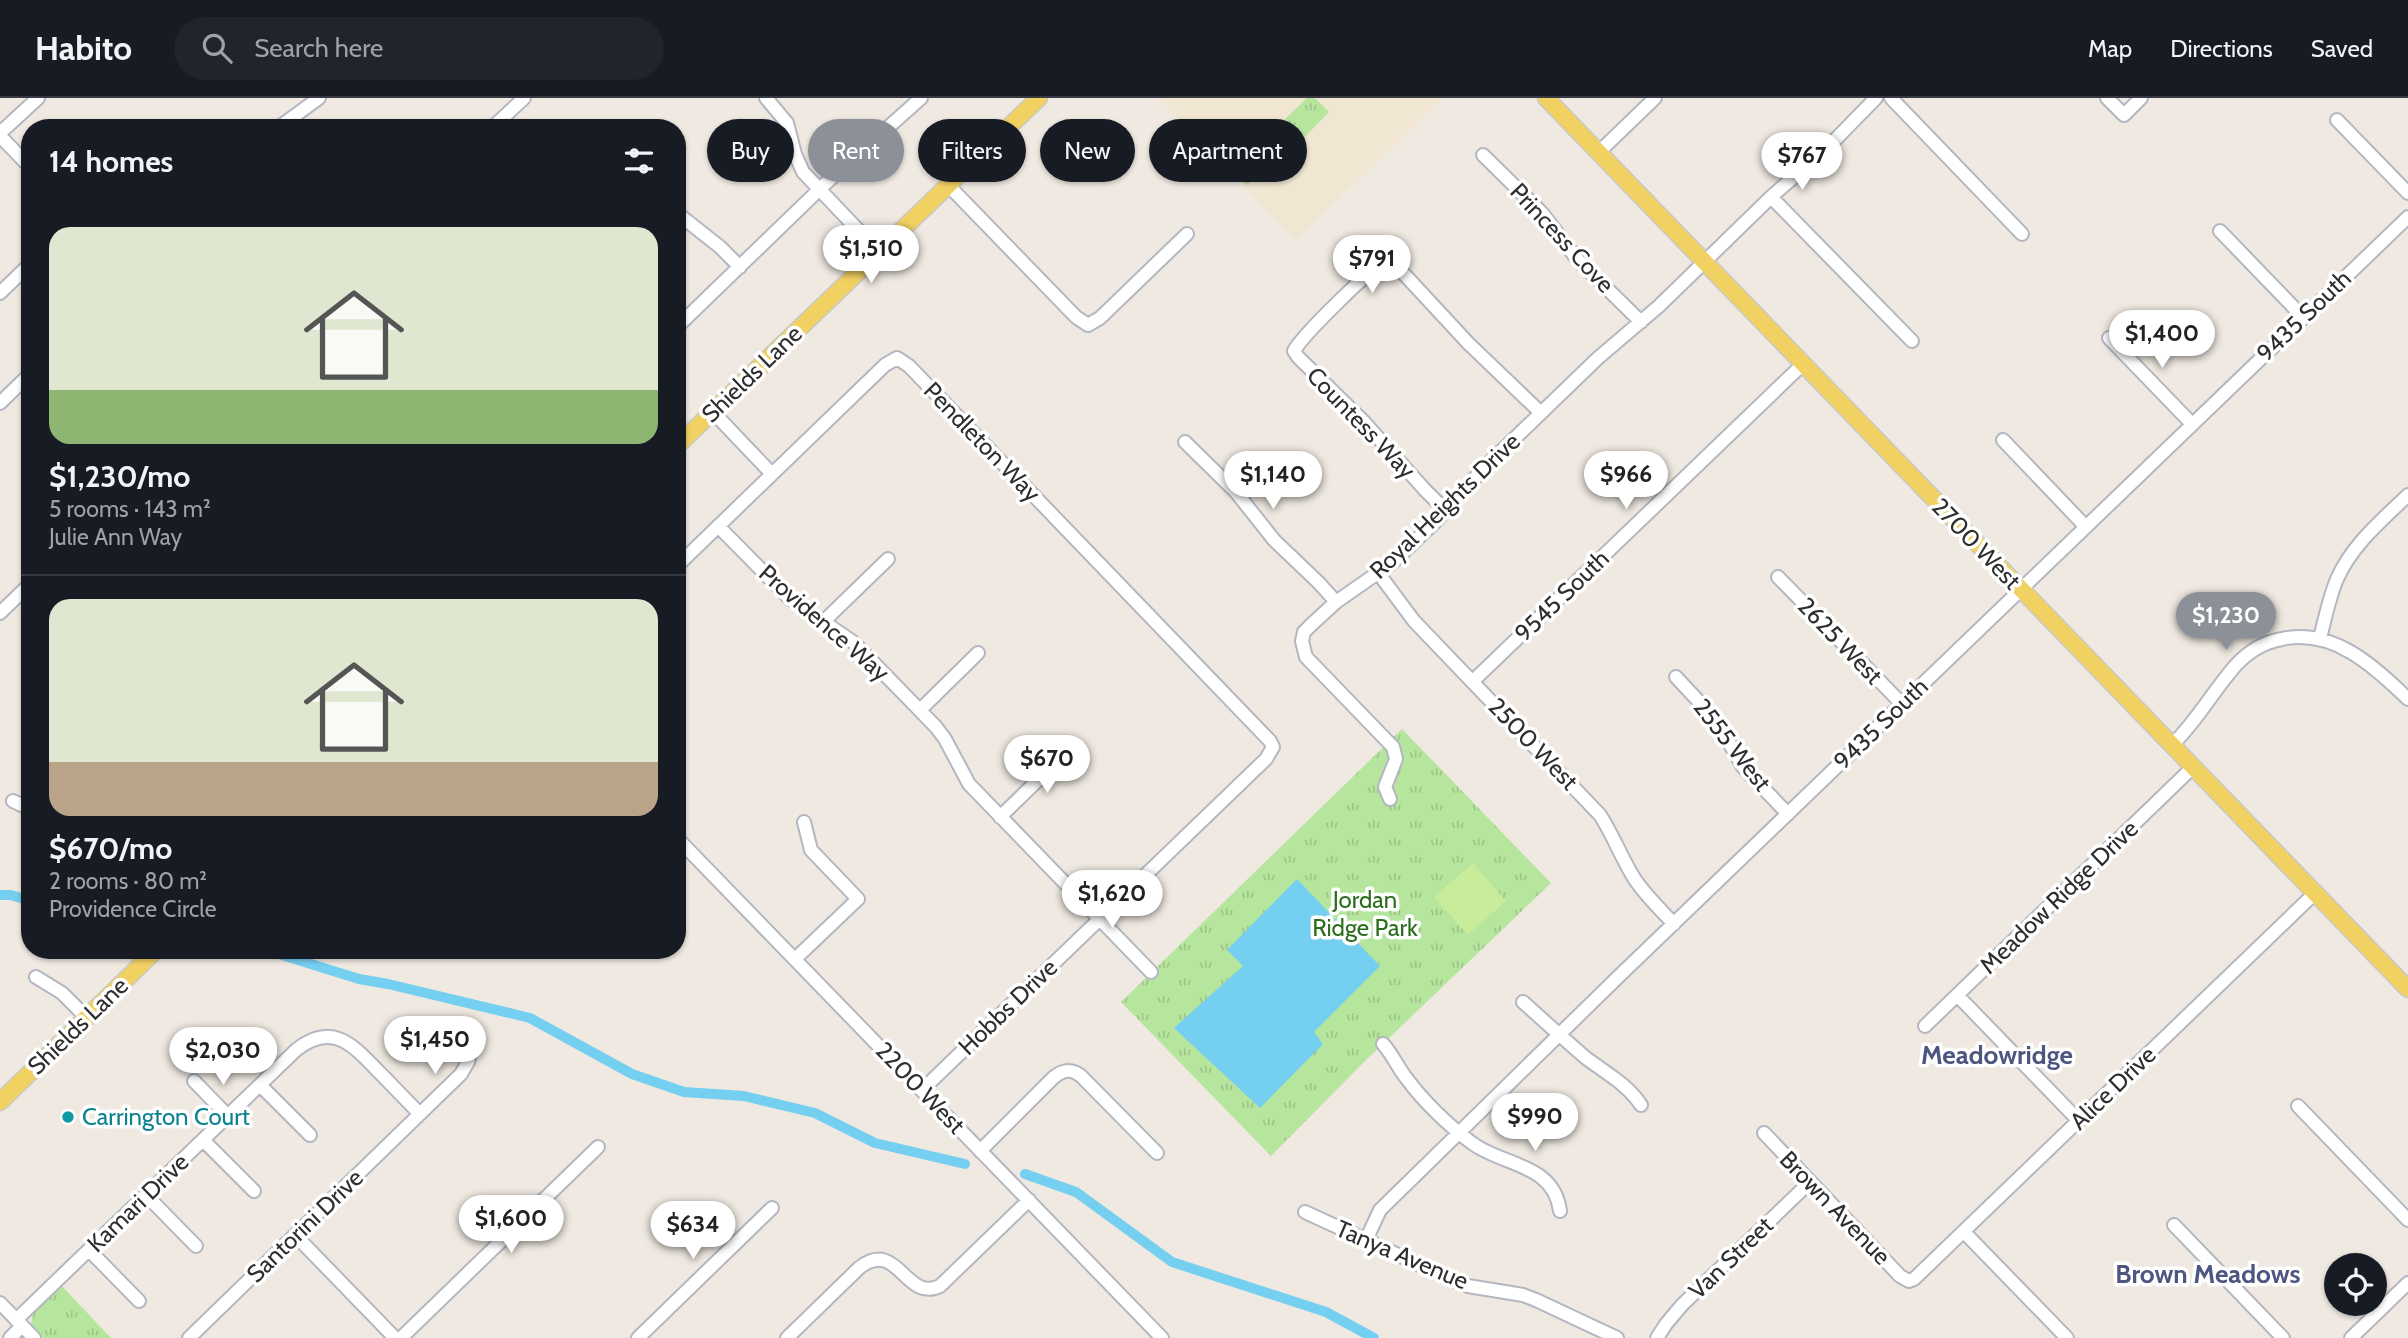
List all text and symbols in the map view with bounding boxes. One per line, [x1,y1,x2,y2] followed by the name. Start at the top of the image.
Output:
[174,17,664,80] search box
[35,28,132,68] text: Habito
[198,29,236,67] icon: search
[254,32,383,64] text: Search here
[2088,34,2132,63] text: Map
[2170,34,2273,63] text: Directions
[2311,34,2373,63] text: Saved
[707,119,794,182] chip: Buy
[808,119,904,182] chip: Rent
[918,119,1026,182] chip: Filters
[1040,119,1135,182] chip: New
[1149,119,1307,182] chip: Apartment
[1761,132,1843,192] pin: $767
[1777,141,1827,169] text: $767
[620,142,658,180] icon: filters
[49,143,173,180] text: 14 homes
[1504,177,1620,298] street label: Princess Cove
[814,226,928,285] pin: $1,510
[839,234,903,262] text: $1,510
[1331,236,1413,295] pin: $791
[1349,244,1395,272] text: $791
[2251,264,2357,368] street label: 9435 South
[291,272,417,398] icon: home
[2105,310,2219,370] pin: $1,400
[696,319,808,428] street label: Shields Lane
[2125,319,2199,347] text: $1,400
[1301,361,1422,484] street label: Countess Way
[918,376,1047,508] street label: Pendleton Way
[1364,427,1526,585] street label: Royal Heights Drive
[1216,452,1330,511] pin: $1,140
[1585,452,1667,511] pin: $966
[49,458,190,495] text: $1,230/mo
[1240,460,1306,488] text: $1,140
[1600,460,1652,488] text: $966
[1926,492,2027,595] street label: 2700 West
[49,495,211,523] text: 5 rooms · 143 m²
[49,523,182,551] text: Julie Ann Way
[1509,544,1615,648] street label: 9545 South
[753,558,895,687] street label: Providence Way
[1792,591,1889,690] street label: 2625 West
[2169,592,2283,652] pin: $1,230
[2192,601,2260,629] text: $1,230
[291,644,417,770] icon: home
[1828,672,1934,776] street label: 9435 South
[1482,692,1584,796] street label: 2500 West
[1687,693,1777,797] street label: 2555 West
[1006,736,1088,795] pin: $670
[1020,744,1074,772] text: $670
[1974,814,2144,979] street label: Meadow Ridge Drive
[49,830,172,867] text: $670/mo
[49,867,207,895] text: 2 rooms · 80 m²
[1055,870,1169,930] pin: $1,620
[1078,879,1146,907] text: $1,620
[1312,885,1418,942] park label: Jordan Ridge Park
[49,895,216,923] text: Providence Circle
[952,953,1063,1061] street label: Hobbs Drive
[22,971,134,1080] street label: Shields Lane
[378,1016,492,1076] pin: $1,450
[400,1025,470,1053] text: $1,450
[166,1028,280,1087] pin: $2,030
[185,1036,261,1064] text: $2,030
[870,1036,971,1139] street label: 2200 West
[1921,1039,2073,1071] district label: Meadowridge
[2064,1040,2161,1135] street label: Alice Drive
[1494,1094,1576,1153] pin: $990
[82,1102,250,1131] place label: Carrington Court
[1507,1102,1563,1130] text: $990
[60,1109,76,1125] marker: Carrington Court
[1774,1145,1897,1271] street label: Brown Avenue
[81,1147,194,1258] street label: Kamari Drive
[240,1163,369,1288] street label: Santorini Drive
[454,1196,568,1255] pin: $1,600
[652,1202,734,1261] pin: $634
[475,1204,547,1232] text: $1,600
[667,1210,719,1238] text: $634
[1683,1210,1779,1305] street label: Van Street
[1332,1214,1473,1295] street label: Tanya Avenue
[2324,1253,2387,1316] map controls
[2324,1253,2387,1316] button: locate
[2115,1258,2301,1290] district label: Brown Meadows

